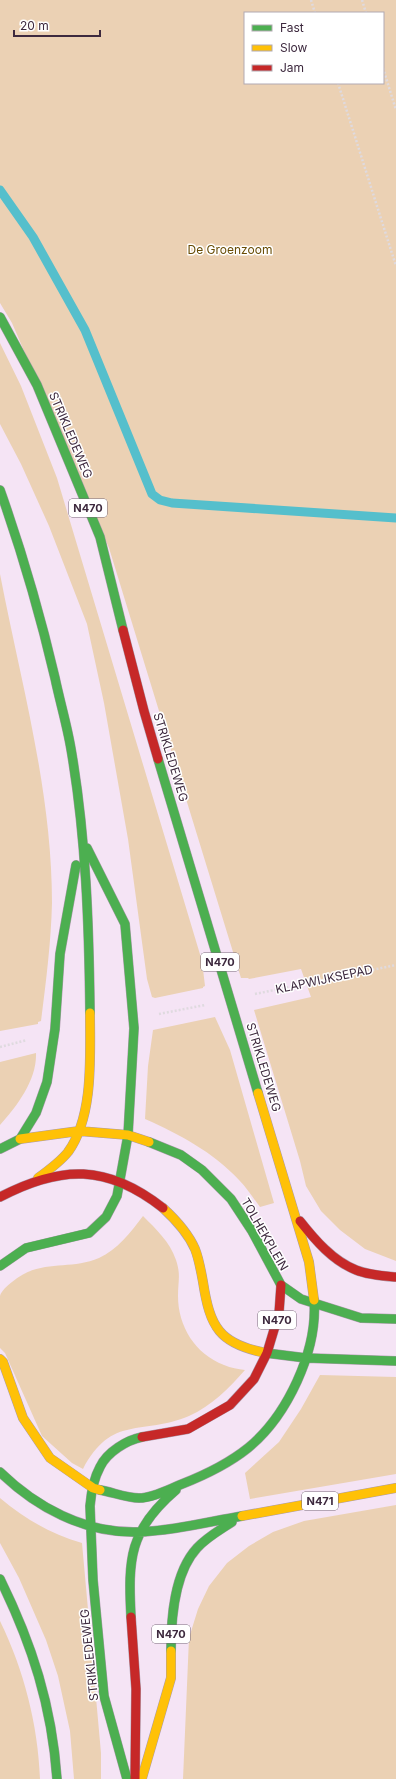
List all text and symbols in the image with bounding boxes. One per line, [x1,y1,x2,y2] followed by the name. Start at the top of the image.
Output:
[14,12,100,38] scale bar
[244,12,384,84] legend
[20,18,49,33] text: 20 m
[280,20,304,35] text: Fast
[280,40,308,55] text: Slow
[280,60,304,75] text: Jam
[188,242,272,257] park label: De Groenzoom
[46,390,96,480] street label: STRIKLEDEWEG
[69,499,107,517] road number: N470
[150,711,192,803] street label: STRIKLEDEWEG
[201,953,239,971] road number: N470
[274,961,374,997] street label: KLAPWIJKSEPAD
[243,1021,285,1113] street label: STRIKLEDEWEG
[238,1195,292,1273] street label: TOLHEKPLEIN
[258,1311,296,1329] road number: N470
[302,1492,338,1510] road number: N471
[77,1608,101,1702] street label: STRIKLEDEWEG
[152,1625,190,1643] road number: N470

